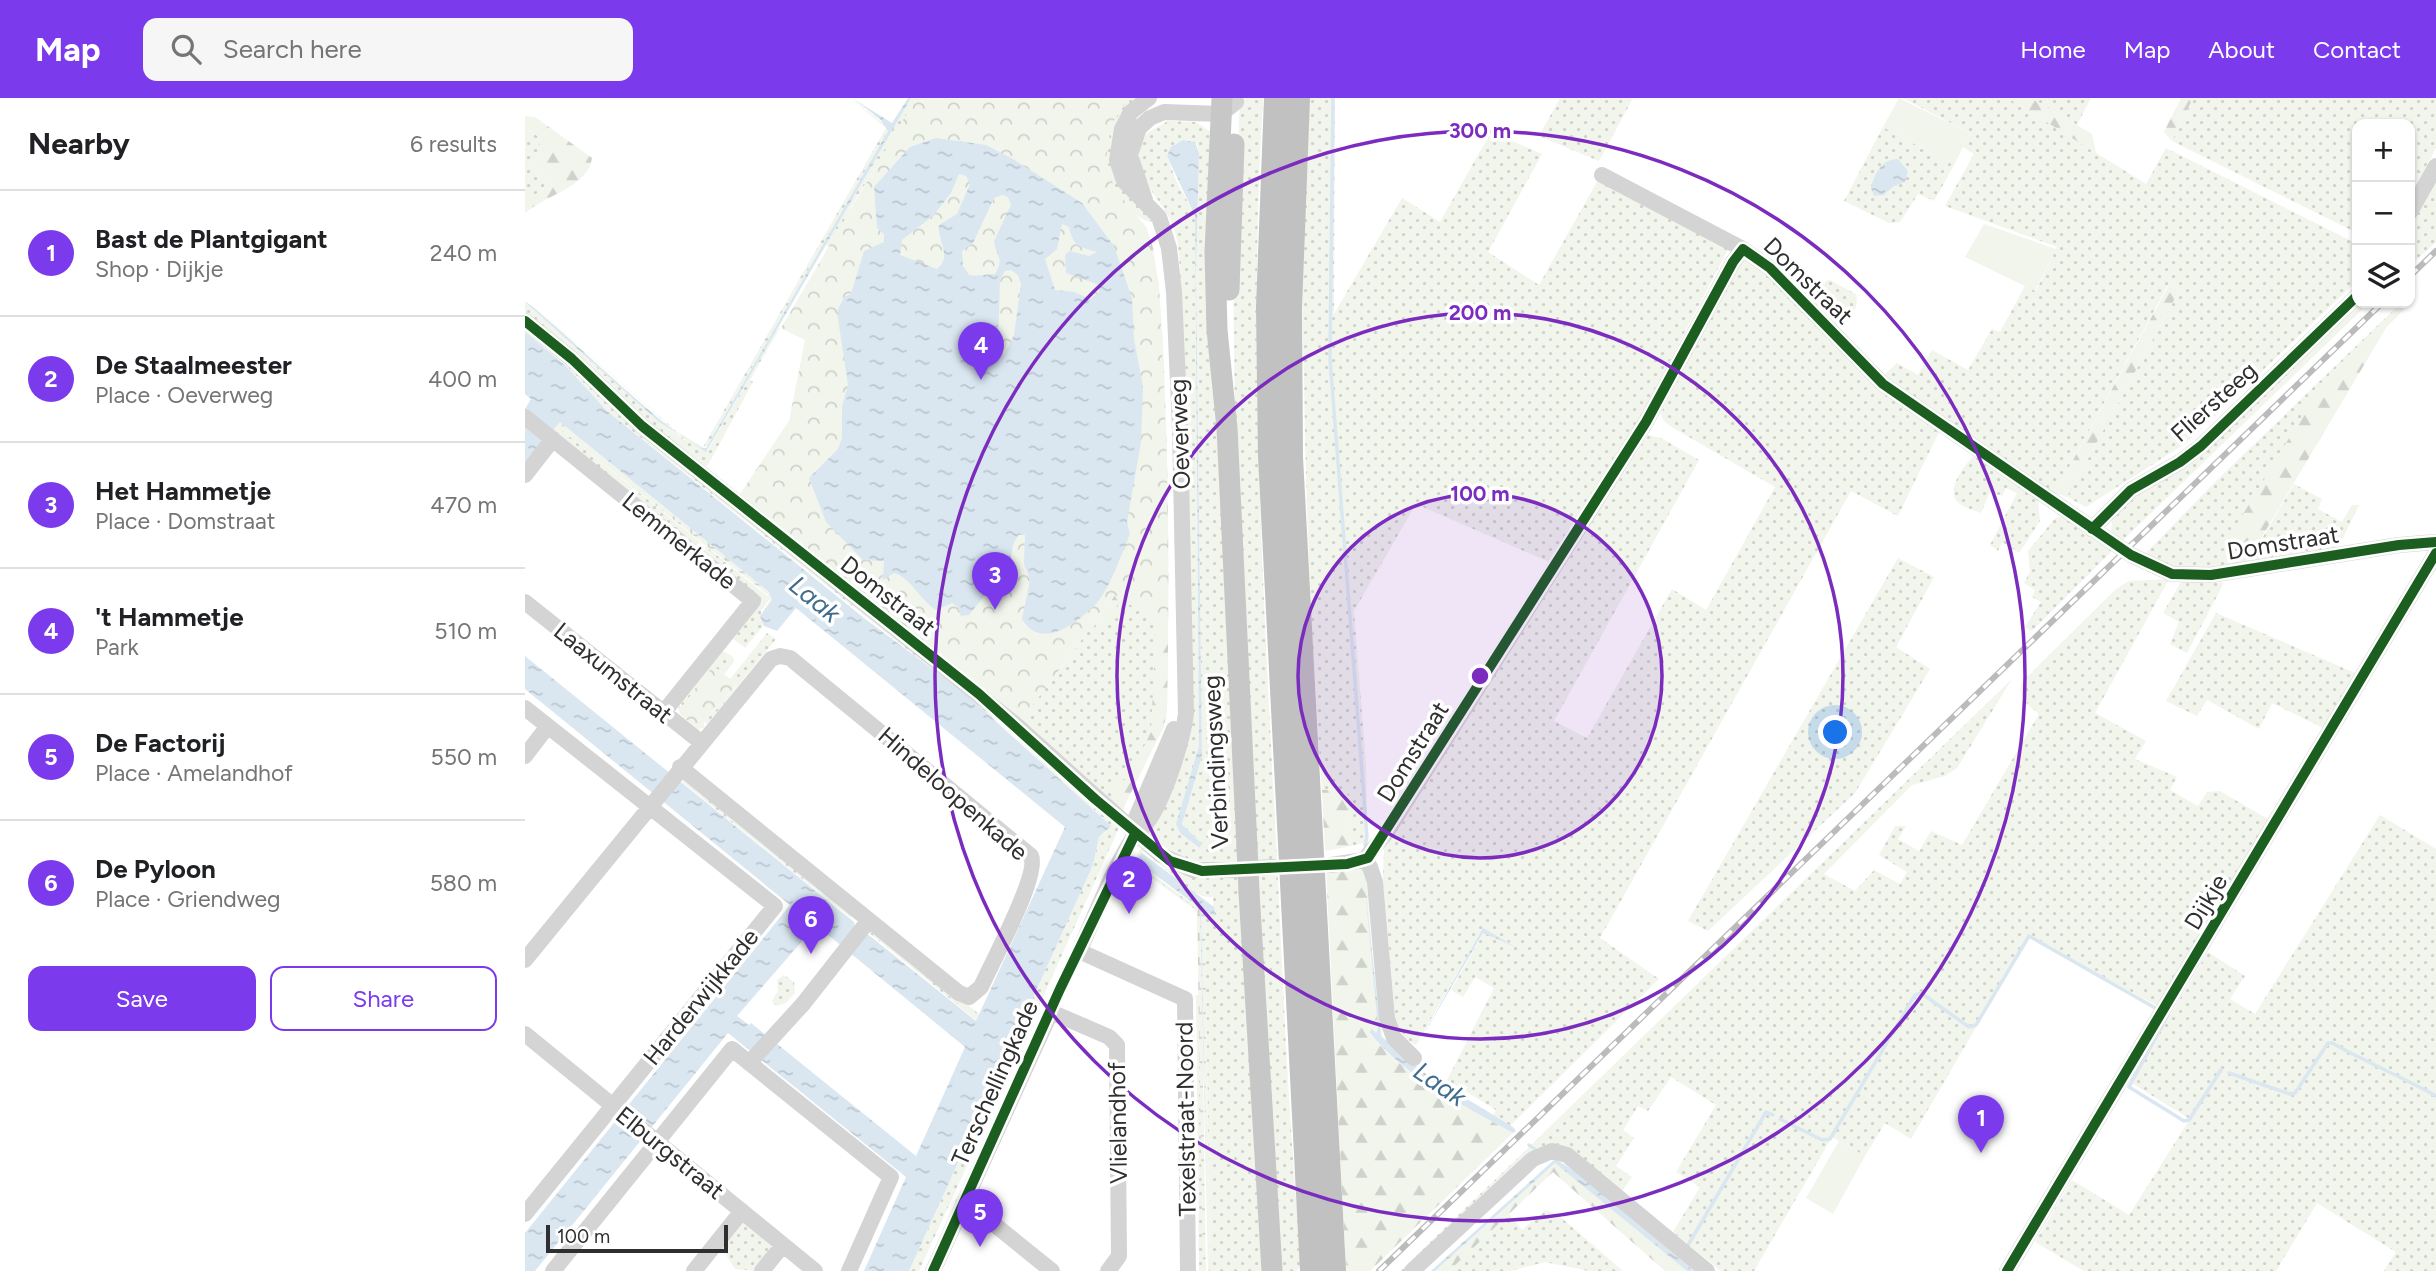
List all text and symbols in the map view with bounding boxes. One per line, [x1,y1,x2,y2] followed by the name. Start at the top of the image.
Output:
[143,18,633,81] search box
[35,30,101,69] text: Map
[167,30,205,68] icon: search
[223,33,362,65] text: Search here
[2020,35,2086,64] text: Home
[2124,35,2170,64] text: Map
[2208,35,2275,64] text: About
[2313,35,2401,64] text: Contact
[1449,118,1511,143] text: 300 m
[2352,119,2415,308] map controls
[2352,119,2415,182] button: +
[28,125,130,162] text: Nearby
[410,130,497,158] text: 6 results
[2352,182,2415,245] button: −
[95,223,328,255] text: Bast de Plantgigant
[1758,231,1859,330] street label: Domstraat
[46,239,56,267] text: 1
[430,239,497,267] text: 240 m
[2352,245,2415,308] button: layers
[95,255,223,283] text: Shop · Dijkje
[1449,300,1511,325] text: 200 m
[958,322,1004,380] pin: 4
[95,349,292,381] text: De Staalmeester
[2165,356,2263,448] street label: Fliersteeg
[44,365,58,393] text: 2
[428,365,497,393] text: 400 m
[1163,378,1196,490] street label: Oeverweg
[95,381,273,409] text: Place · Oeverweg
[95,475,271,507] text: Het Hammetje
[1450,481,1510,506] text: 100 m
[616,486,742,595] street label: Lemmerkade
[45,491,57,519] text: 3
[430,491,497,519] text: 470 m
[95,507,275,535] text: Place · Domstraat
[2225,519,2341,566] street label: Domstraat
[835,549,942,642] street label: Domstraat
[972,552,1018,610] pin: 3
[783,569,848,630] water label: Laak
[95,601,244,633] text: 't Hammetje
[548,616,678,729] street label: Laaxumstraat
[44,617,58,645] text: 4
[434,617,497,645] text: 510 m
[95,633,139,661] text: Park
[1468,664,1492,688] centre of rings
[1196,674,1235,850] street label: Verbindingsweg
[1370,696,1455,807] street label: Domstraat
[1818,715,1852,749] your location
[873,721,1034,866] street label: Hindeloopenkade
[95,727,226,759] text: De Factorij
[44,743,58,771] text: 5
[431,743,497,771] text: 550 m
[95,759,293,787] text: Place · Amelandhof
[95,853,216,885] text: De Pyloon
[1106,856,1152,914] pin: 2
[44,869,58,897] text: 6
[430,869,497,897] text: 580 m
[2178,869,2233,935] street label: Dijkje
[95,885,281,913] text: Place · Griendweg
[788,896,834,954] pin: 6
[637,923,764,1071] street label: Harderwijkkade
[28,966,256,1031] button: Save
[270,966,497,1031] button: Share
[945,996,1044,1170] street label: Terschellingkade
[1169,1021,1202,1217] street label: Texelstraat-Noord
[1408,1055,1474,1114] water label: Laak
[1102,1062,1133,1184] street label: Vlielandhof
[1958,1095,2004,1153] pin: 1
[610,1100,730,1205] street label: Elburgstraat
[957,1189,1003,1247] pin: 5
[546,1222,728,1254] scale bar
[557,1225,610,1248] text: 100 m

